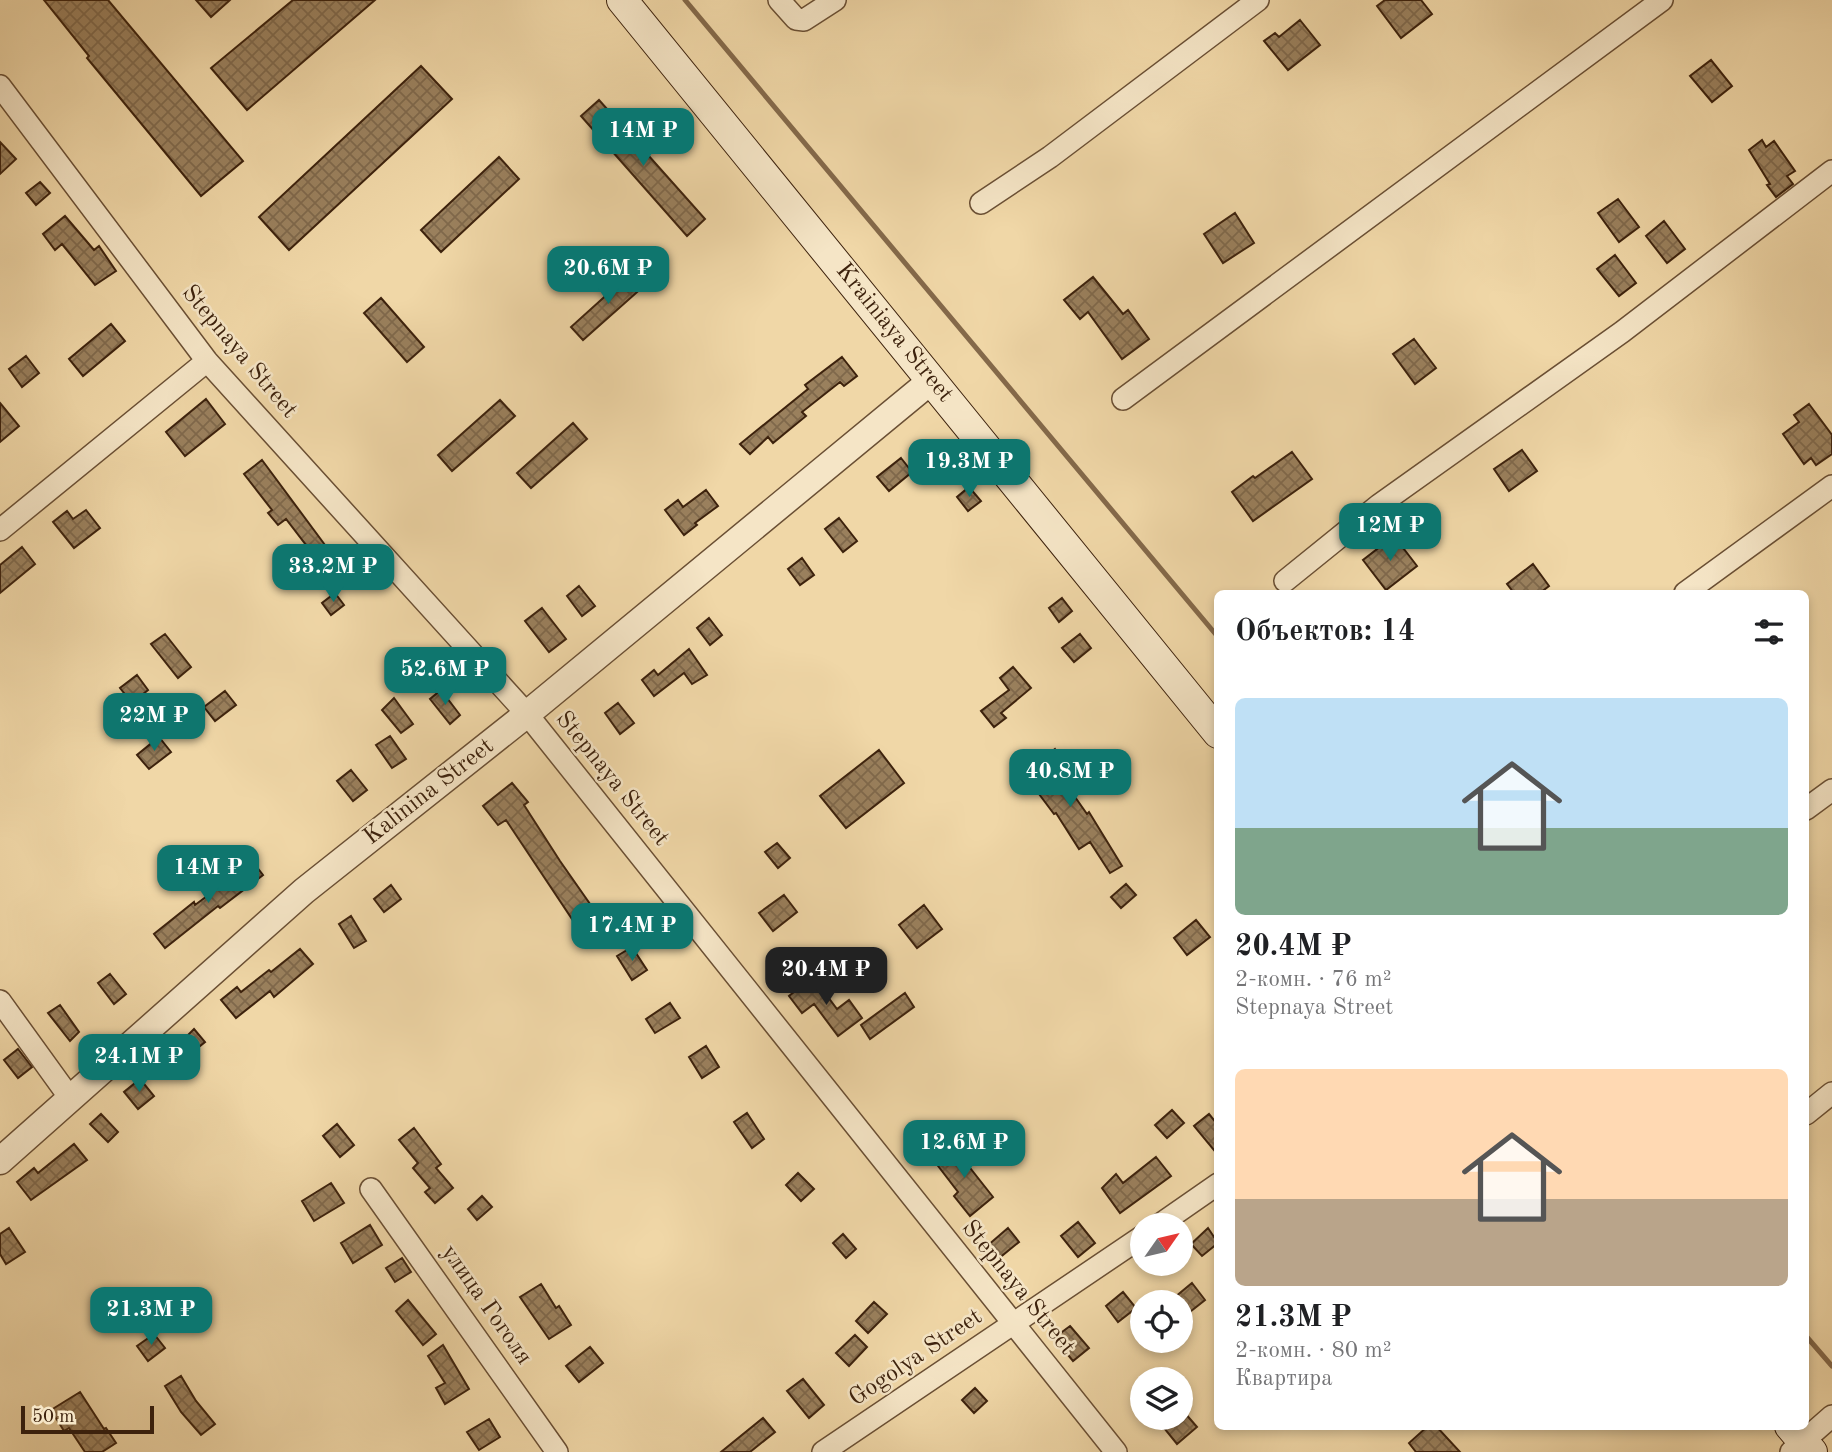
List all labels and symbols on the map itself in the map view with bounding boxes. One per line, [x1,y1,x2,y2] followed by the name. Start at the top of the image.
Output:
[594,108,692,168] pin: 14M ₽
[543,246,673,306] pin: 20.6M ₽
[831,259,957,407] street label: Krainiaya Street
[177,281,301,423] street label: Stepnaya Street
[904,440,1034,499] pin: 19.3M ₽
[1341,504,1439,563] pin: 12M ₽
[268,544,398,604] pin: 33.2M ₽
[380,648,510,707] pin: 52.6M ₽
[105,694,203,753] pin: 22M ₽
[551,707,673,851] street label: Stepnaya Street
[360,734,498,850] street label: Kalinina Street
[1005,750,1135,809] pin: 40.8M ₽
[159,846,257,905] pin: 14M ₽
[567,904,697,963] pin: 17.4M ₽
[761,948,891,1007] pin: 20.4M ₽
[74,1034,204,1094] pin: 24.1M ₽
[899,1120,1029,1180] pin: 12.6M ₽
[1130,1213,1194,1276] north arrow
[957,1216,1079,1360] street label: Stepnaya Street
[436,1241,536,1369] street label: улица Гоголя
[86,1288,216,1347] pin: 21.3M ₽
[845,1305,987,1411] street label: Gogolya Street
[21,1403,154,1435] scale bar

